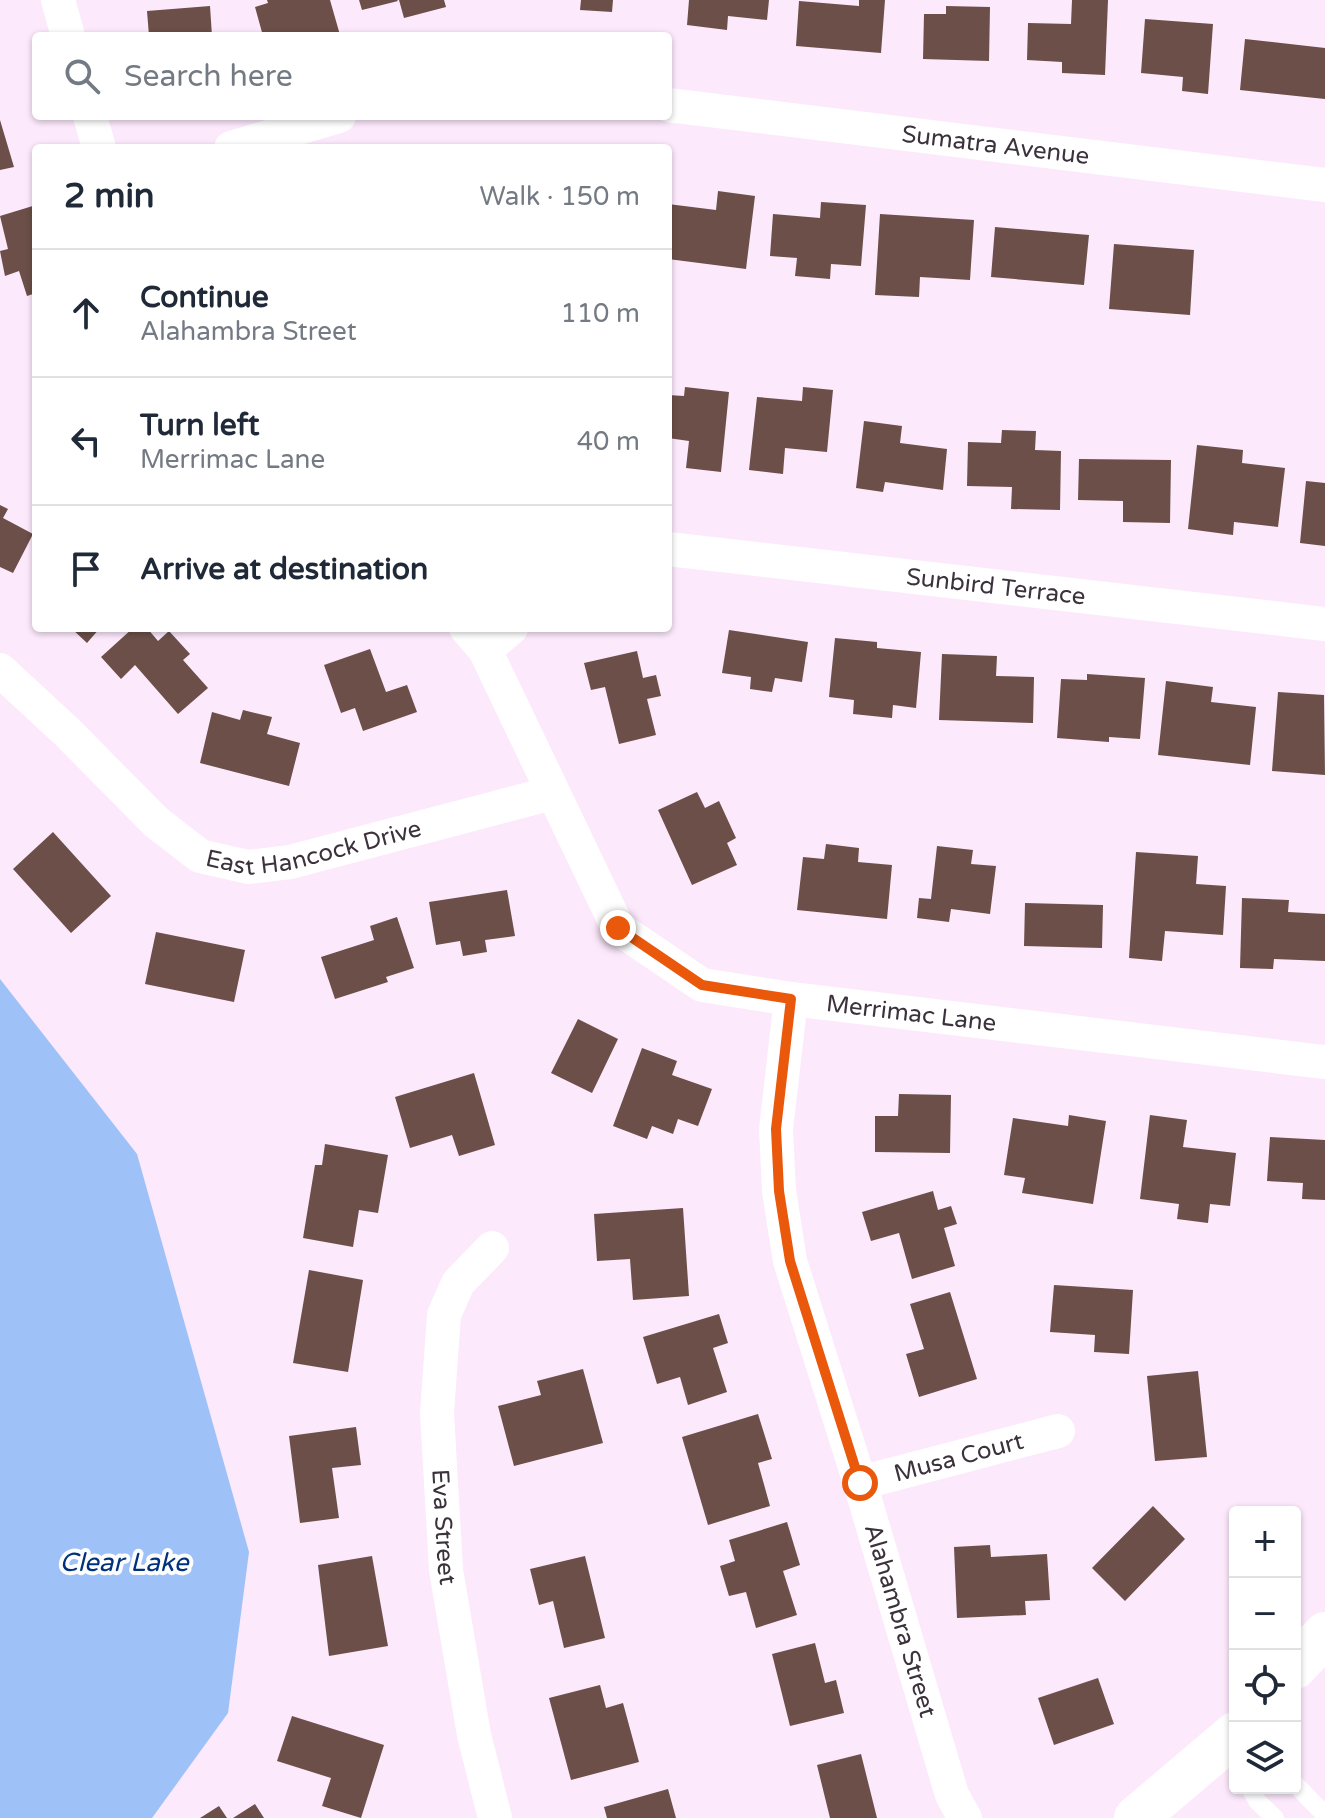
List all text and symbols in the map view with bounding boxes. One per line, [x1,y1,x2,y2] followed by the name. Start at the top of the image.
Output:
[32,32,672,120] search box
[60,54,104,98] icon: search
[124,58,293,95] text: Search here
[900,120,1091,171] street label: Sumatra Avenue
[64,176,155,217] text: 2 min
[480,181,640,212] text: Walk · 150 m
[140,279,269,316] text: Continue
[64,291,108,335] icon: ahead
[560,298,640,329] text: 110 m
[140,316,357,347] text: Alahambra Street
[140,407,259,444] text: Turn left
[64,419,108,463] icon: left
[577,426,640,457] text: 40 m
[140,444,325,475] text: Merrimac Lane
[64,547,108,591] icon: arrive
[140,551,428,588] text: Arrive at destination
[905,562,1087,612] street label: Sunbird Terrace
[203,814,425,882] street label: East Hancock Drive
[600,910,636,946] route end
[825,989,998,1038] street label: Merrimac Lane
[891,1427,1027,1488] street label: Musa Court
[842,1465,878,1501] route start
[425,1468,462,1587] street label: Eva Street
[1229,1506,1301,1794] map controls
[1229,1506,1301,1578] button: +
[858,1521,942,1721] street label: Alahambra Street
[60,1547,190,1578] water label: Clear Lake
[1229,1578,1301,1650] button: −
[1229,1650,1301,1722] button: locate
[1229,1722,1301,1794] button: layers

